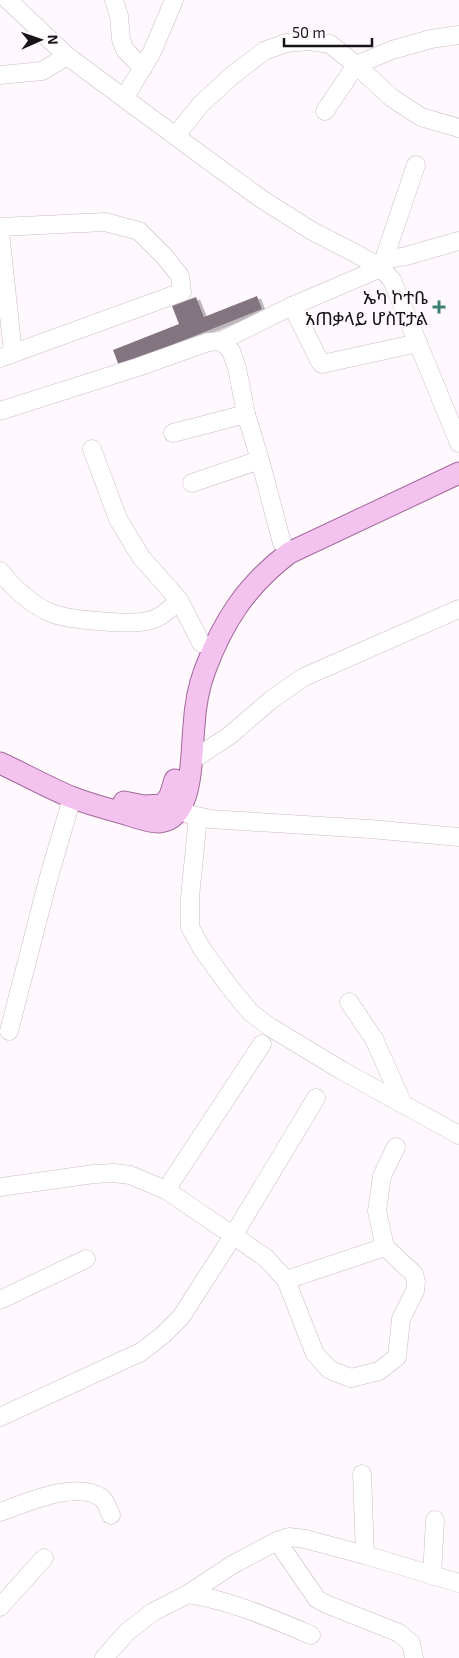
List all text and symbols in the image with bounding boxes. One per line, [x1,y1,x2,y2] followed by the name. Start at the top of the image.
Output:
[15,15,65,65] north arrow
[284,15,372,47] scale bar
[292,23,326,41] text: 50 m
[45,34,62,45] text: N
[305,286,428,329] place label: ኤካ ኮተቤ አጠቃላይ ሆስፒታል
[432,300,446,314] marker: ኤካ ኮተቤ አጠቃላይ ሆስፒታል

